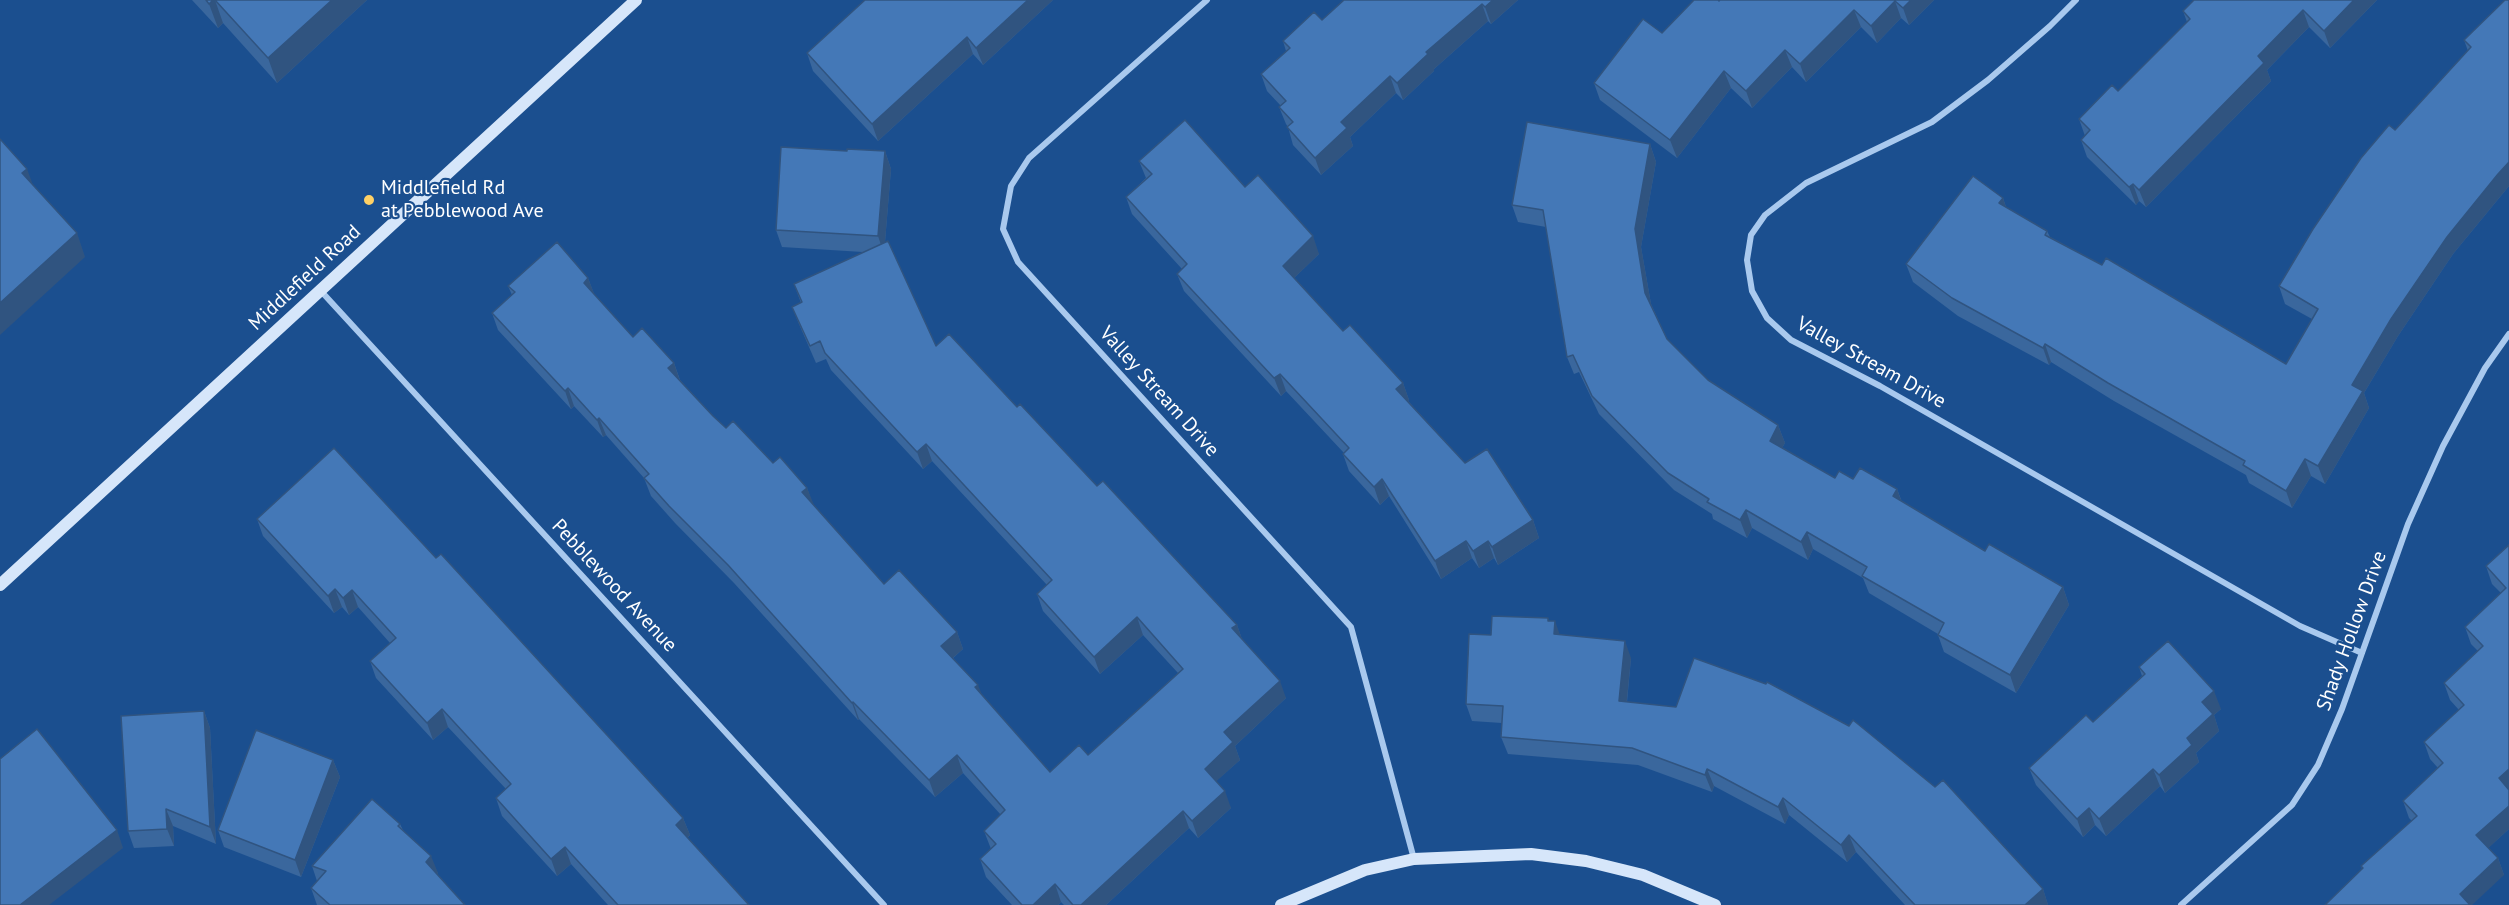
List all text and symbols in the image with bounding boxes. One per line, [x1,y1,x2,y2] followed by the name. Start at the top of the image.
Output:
[381,176,544,223] place label: Middlefield Rd at Pebblewood Ave
[362,193,376,207] marker: Middlefield Rd at Pebblewood Ave
[244,220,366,336] street label: Middlefield Road
[1792,312,1950,414] street label: Valley Stream Drive
[1094,322,1224,462] street label: Valley Stream Drive
[546,515,682,657] street label: Pebblewood Avenue
[2312,548,2392,714] street label: Shady Hollow Drive

